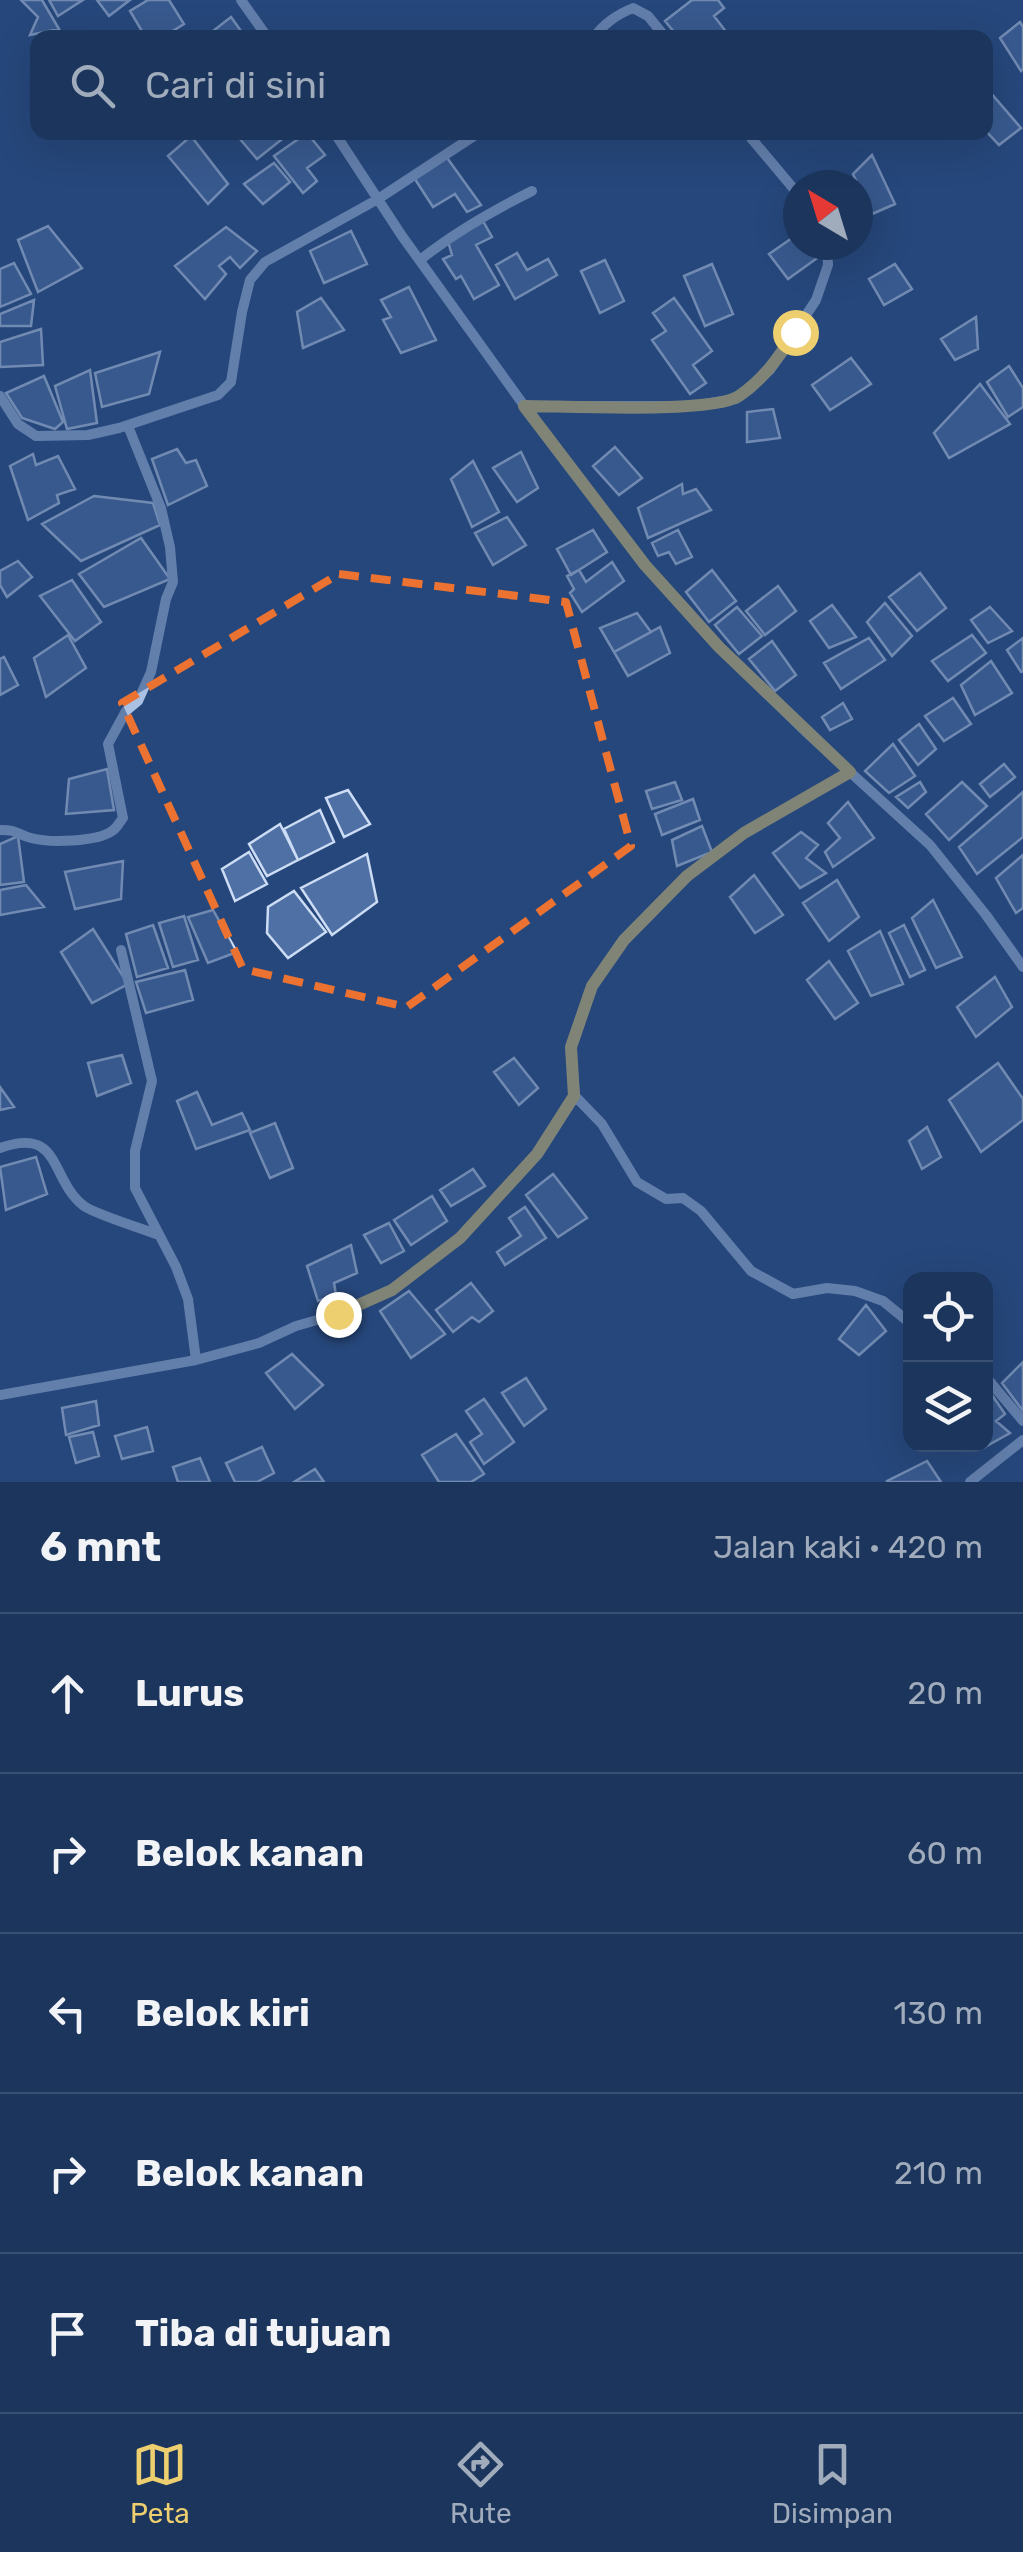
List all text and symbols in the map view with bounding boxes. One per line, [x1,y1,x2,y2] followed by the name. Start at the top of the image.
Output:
[30,30,993,140] search box
[65,58,120,113] icon: search
[145,62,326,108] text: Cari di sini
[783,170,873,260] north arrow
[773,310,819,356] route start
[903,1272,993,1452] map controls
[903,1272,993,1362] button: locate
[316,1292,362,1338] route end
[903,1362,993,1452] button: layers
[40,1522,161,1572] text: 6 mnt
[713,1528,983,1566] text: Jalan kaki · 420 m
[40,1666,95,1721] icon: ahead
[135,1670,244,1716] text: Lurus
[908,1674,983,1712] text: 20 m
[40,1826,95,1881] icon: right
[135,1830,364,1876] text: Belok kanan
[907,1834,983,1872] text: 60 m
[40,1986,95,2041] icon: left
[135,1990,310,2036] text: Belok kiri
[893,1994,983,2032] text: 130 m
[40,2146,95,2201] icon: right
[135,2150,364,2196] text: Belok kanan
[894,2154,983,2192] text: 210 m
[40,2306,95,2361] icon: arrive
[135,2310,391,2356] text: Tiba di tujuan
[130,2437,190,2530] tab: Peta
[450,2437,512,2530] tab: Rute
[772,2437,893,2530] tab: Disimpan

